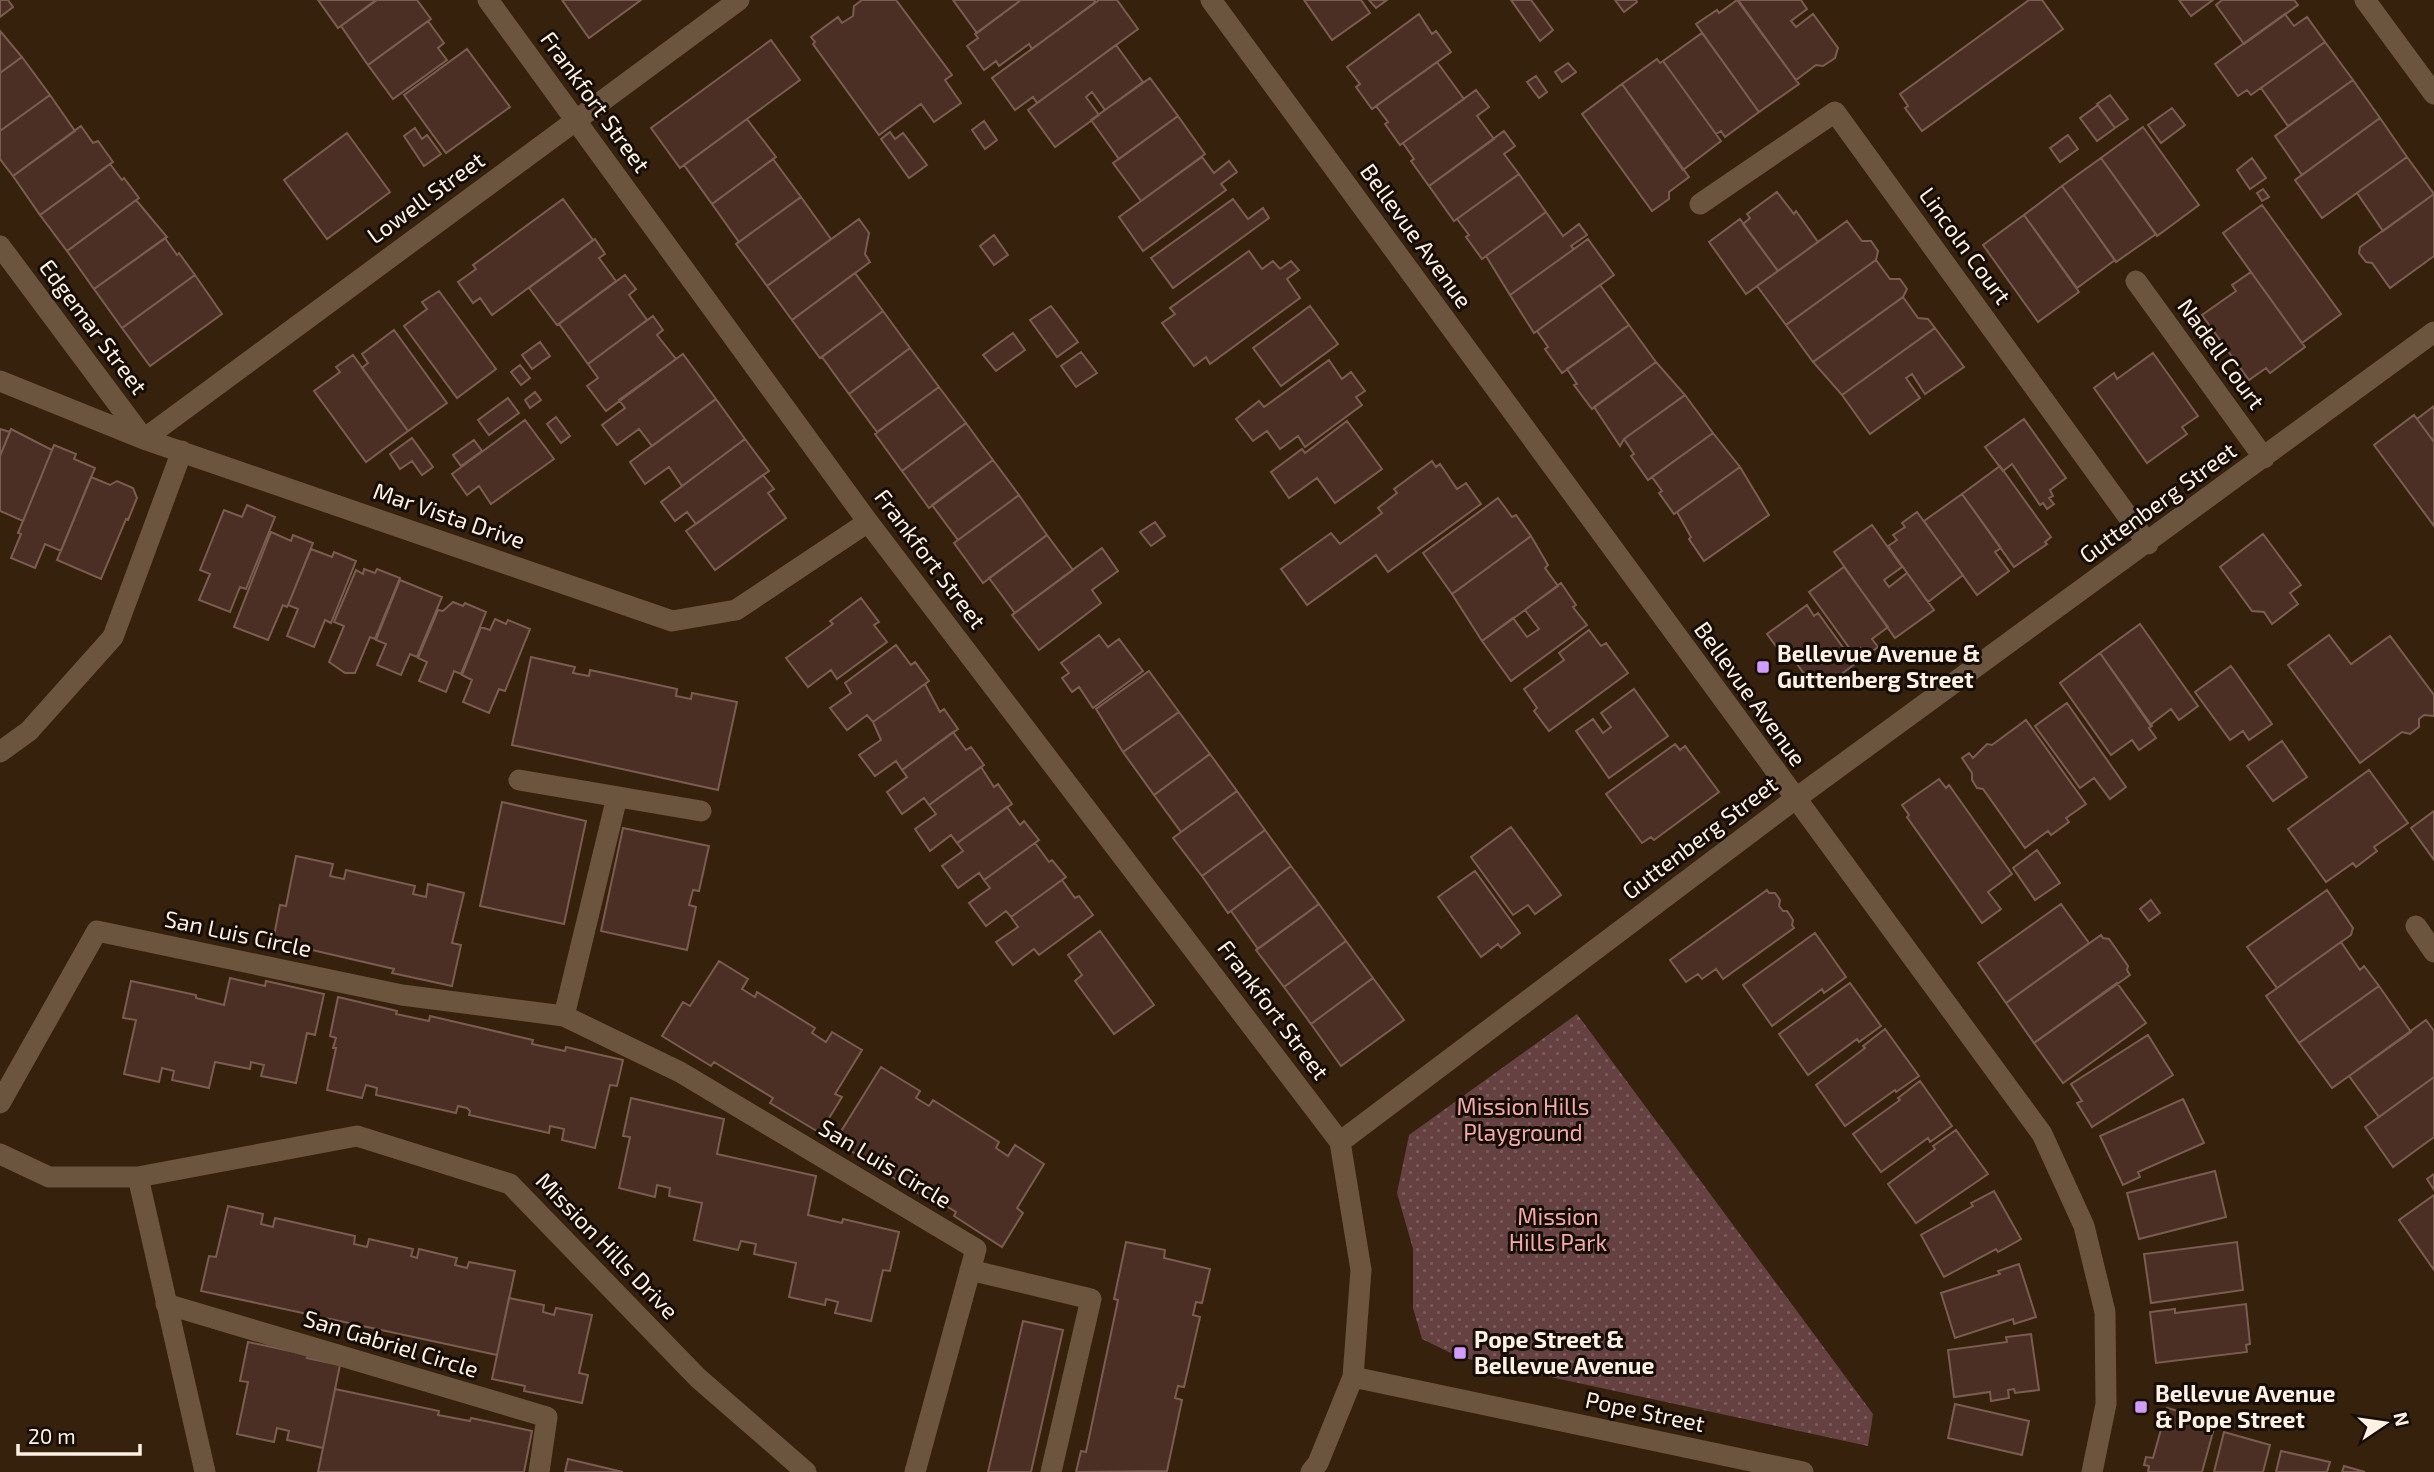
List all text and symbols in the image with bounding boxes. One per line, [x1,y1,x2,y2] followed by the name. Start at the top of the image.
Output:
[535,25,657,178] street label: Frankfort Street
[361,145,490,249] street label: Lowell Street
[1355,158,1479,313] street label: Bellevue Avenue
[1914,182,2018,309] street label: Lincoln Court
[34,253,154,400] street label: Edgemar Street
[2172,293,2271,414] street label: Nadell Court
[2073,436,2242,569] street label: Guttenberg Street
[370,476,529,554] street label: Mar Vista Drive
[869,483,993,634] street label: Frankfort Street
[1689,616,1813,771] street label: Bellevue Avenue
[1777,639,1980,693] place label: Bellevue Avenue & Guttenberg Street
[1755,659,1771,675] marker: Bellevue Avenue & Guttenberg Street
[1616,770,1783,905] street label: Guttenberg Street
[162,904,314,962] street label: San Luis Circle
[1212,934,1336,1085] street label: Frankfort Street
[1457,1092,1589,1146] park label: Mission Hills Playground
[814,1113,957,1214] street label: San Luis Circle
[531,1166,685,1324] street label: Mission Hills Drive
[1509,1202,1608,1256] park label: Mission Hills Park
[301,1303,482,1383] street label: San Gabriel Circle
[1474,1325,1654,1379] place label: Pope Street & Bellevue Avenue
[1452,1345,1468,1361] marker: Pope Street & Bellevue Avenue
[2155,1379,2335,1433] place label: Bellevue Avenue & Pope Street
[1583,1385,1708,1437] street label: Pope Street
[2350,1388,2420,1458] north arrow
[2133,1399,2149,1415] marker: Bellevue Avenue & Pope Street
[2389,1410,2415,1428] text: N
[18,1412,140,1456] scale bar
[28,1423,76,1448] text: 20 m

